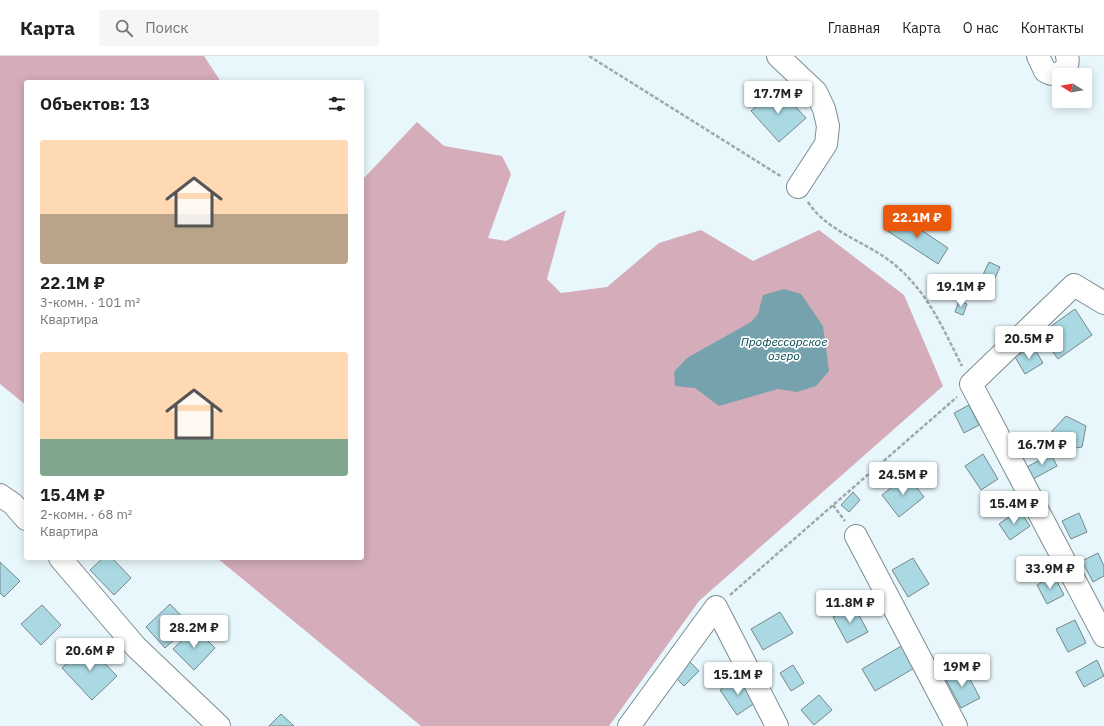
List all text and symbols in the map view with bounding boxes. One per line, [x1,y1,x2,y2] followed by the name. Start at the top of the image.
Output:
[99,10,379,46] search box
[20,16,75,40] text: Карта
[113,17,135,39] icon: search
[145,18,189,37] text: Поиск
[828,19,880,37] text: Главная
[902,19,941,37] text: Карта
[963,19,999,37] text: О нас
[1021,19,1084,37] text: Контакты
[1052,68,1092,108] north arrow
[1052,68,1092,108] map controls
[741,81,815,115] pin: 17.7M ₽
[753,85,803,102] text: 17.7M ₽
[40,93,150,115] text: Объектов: 13
[326,93,348,115] icon: filters
[158,166,230,238] icon: home
[880,205,954,239] pin: 22.1M ₽
[892,209,942,226] text: 22.1M ₽
[40,272,105,294] text: 22.1M ₽
[924,274,998,308] pin: 19.1M ₽
[936,278,986,295] text: 19.1M ₽
[40,294,140,311] text: 3-комн. · 101 m²
[40,311,98,328] text: Квартира
[992,326,1066,360] pin: 20.5M ₽
[1004,330,1054,347] text: 20.5M ₽
[741,334,827,363] water label: Профессорское озеро
[158,378,230,450] icon: home
[1005,432,1079,466] pin: 16.7M ₽
[1017,436,1067,453] text: 16.7M ₽
[866,462,940,496] pin: 24.5M ₽
[878,466,928,483] text: 24.5M ₽
[40,484,105,506] text: 15.4M ₽
[977,491,1051,525] pin: 15.4M ₽
[989,495,1039,512] text: 15.4M ₽
[40,506,132,523] text: 2-комн. · 68 m²
[40,523,98,540] text: Квартира
[1013,556,1087,590] pin: 33.9M ₽
[1025,560,1075,577] text: 33.9M ₽
[813,590,887,624] pin: 11.8M ₽
[825,594,875,611] text: 11.8M ₽
[157,615,231,649] pin: 28.2M ₽
[169,619,219,636] text: 28.2M ₽
[53,638,127,672] pin: 20.6M ₽
[65,642,115,659] text: 20.6M ₽
[934,654,990,688] pin: 19M ₽
[943,658,981,675] text: 19M ₽
[701,662,775,696] pin: 15.1M ₽
[713,666,763,683] text: 15.1M ₽

